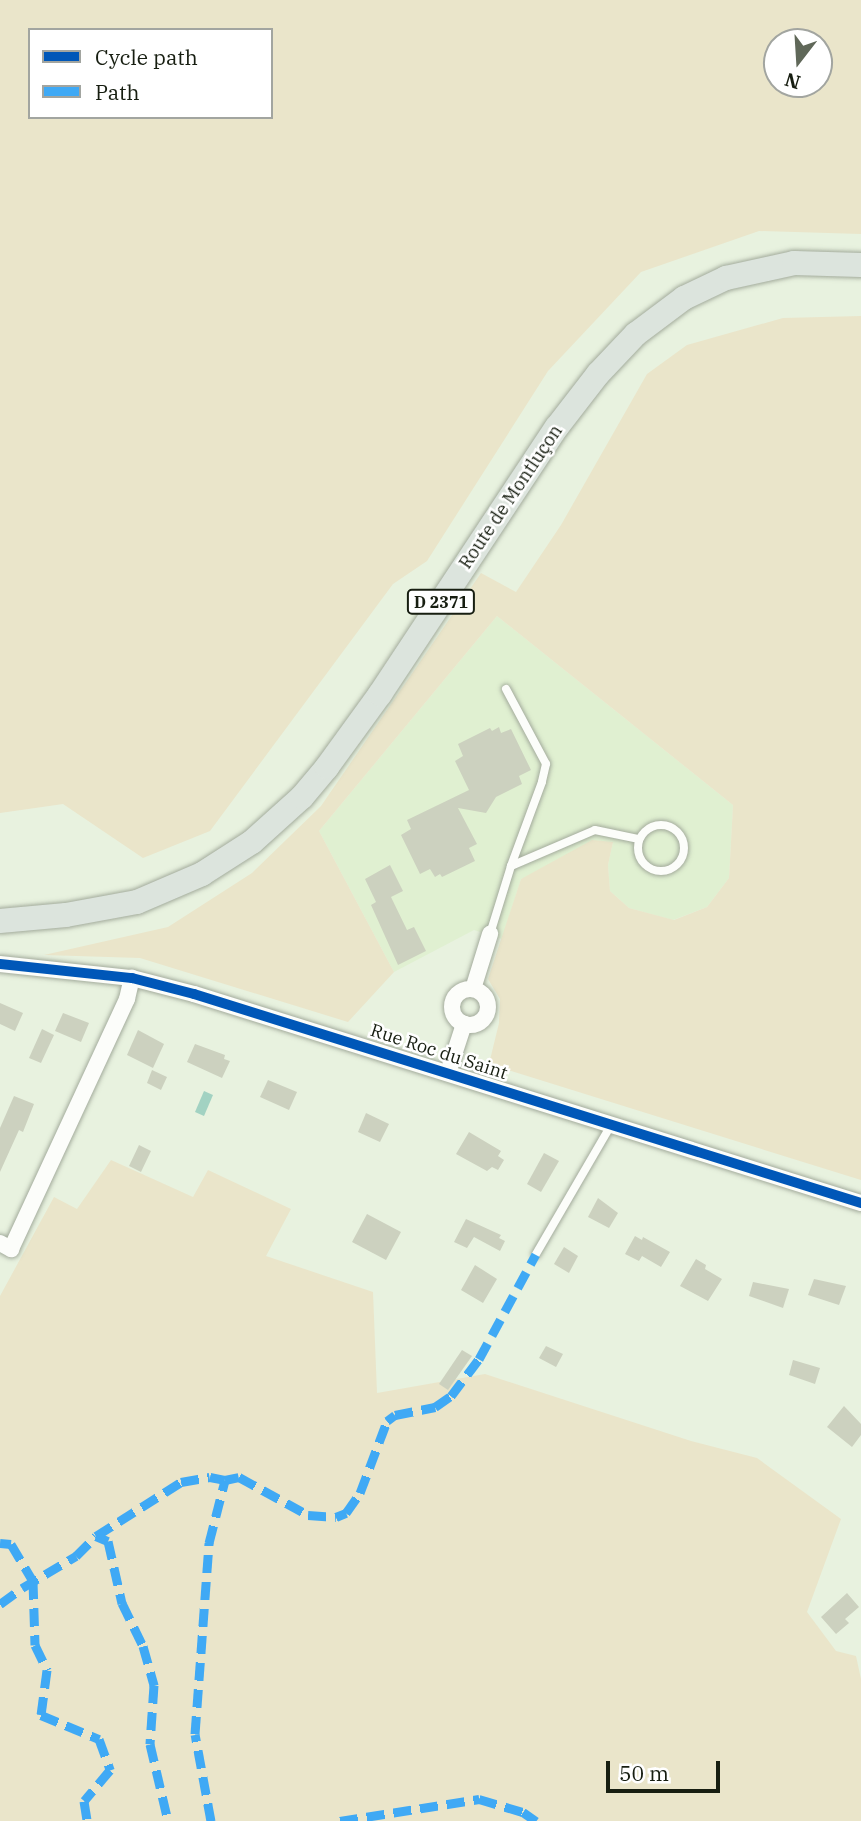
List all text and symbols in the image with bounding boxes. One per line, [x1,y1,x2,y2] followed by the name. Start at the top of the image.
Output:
[28,28,273,119] legend
[763,28,833,98] north arrow
[95,43,198,71] text: Cycle path
[782,67,803,95] text: N
[95,78,140,106] text: Path
[455,421,567,573] street label: Route de Montluçon
[406,590,476,614] road number: D 2371
[368,1020,510,1084] street label: Rue Roc du Saint
[609,1748,723,1792] scale bar
[619,1759,669,1787] text: 50 m

